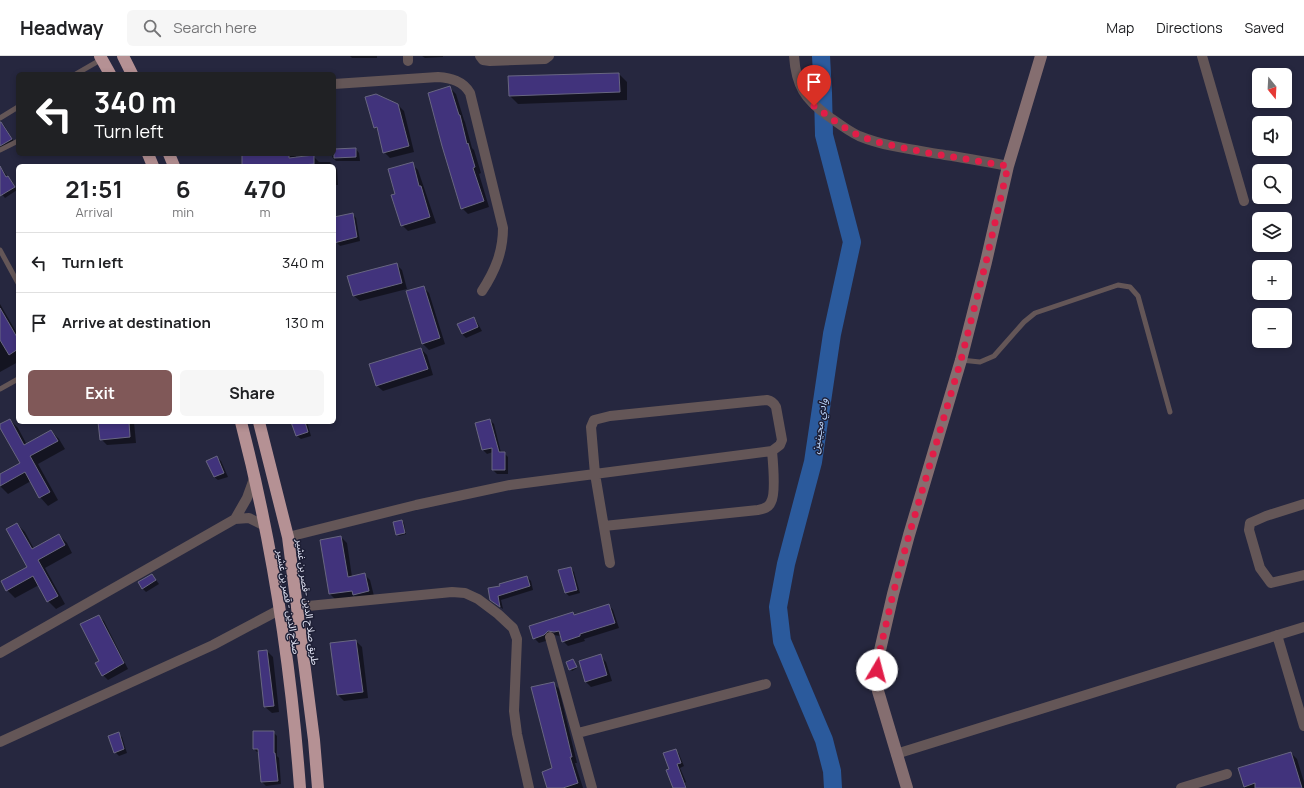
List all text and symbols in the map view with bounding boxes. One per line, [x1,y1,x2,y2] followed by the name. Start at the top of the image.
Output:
[127,10,407,46] search box
[20,15,103,41] text: Headway
[141,17,163,39] icon: search
[173,17,257,38] text: Search here
[1106,18,1134,37] text: Map
[1156,18,1223,37] text: Directions
[1245,18,1284,37] text: Saved
[797,65,831,106] pin
[1252,68,1292,108] north arrow
[1252,68,1292,348] map controls
[803,71,825,93] icon: arrive
[94,83,177,121] text: 340 m
[28,88,80,140] icon: left
[1252,116,1292,156] button: sound
[94,119,164,143] text: Turn left
[1252,164,1292,204] button: search
[65,172,123,205] text: 21:51
[176,172,191,205] text: 6
[243,172,287,205] text: 470
[76,203,113,221] text: Arrival
[172,203,194,221] text: min
[260,203,271,221] text: m
[1252,212,1292,252] button: layers
[28,252,50,274] icon: left
[62,252,124,273] text: Turn left
[282,252,324,273] text: 340 m
[1252,260,1292,300] button: +
[1252,308,1292,348] button: −
[28,312,50,334] icon: arrive
[62,312,211,333] text: Arrive at destination
[285,312,324,333] text: 130 m
[28,370,172,416] button: Exit
[180,370,324,416] button: Share
[807,397,833,455] water label: وادي مجينين
[292,537,323,666] street label: طريق صلاح الدين -قصر بن غشير
[273,548,304,655] street label: صلاح الدين - قصر بن غشير
[856,649,898,691] position arrow

